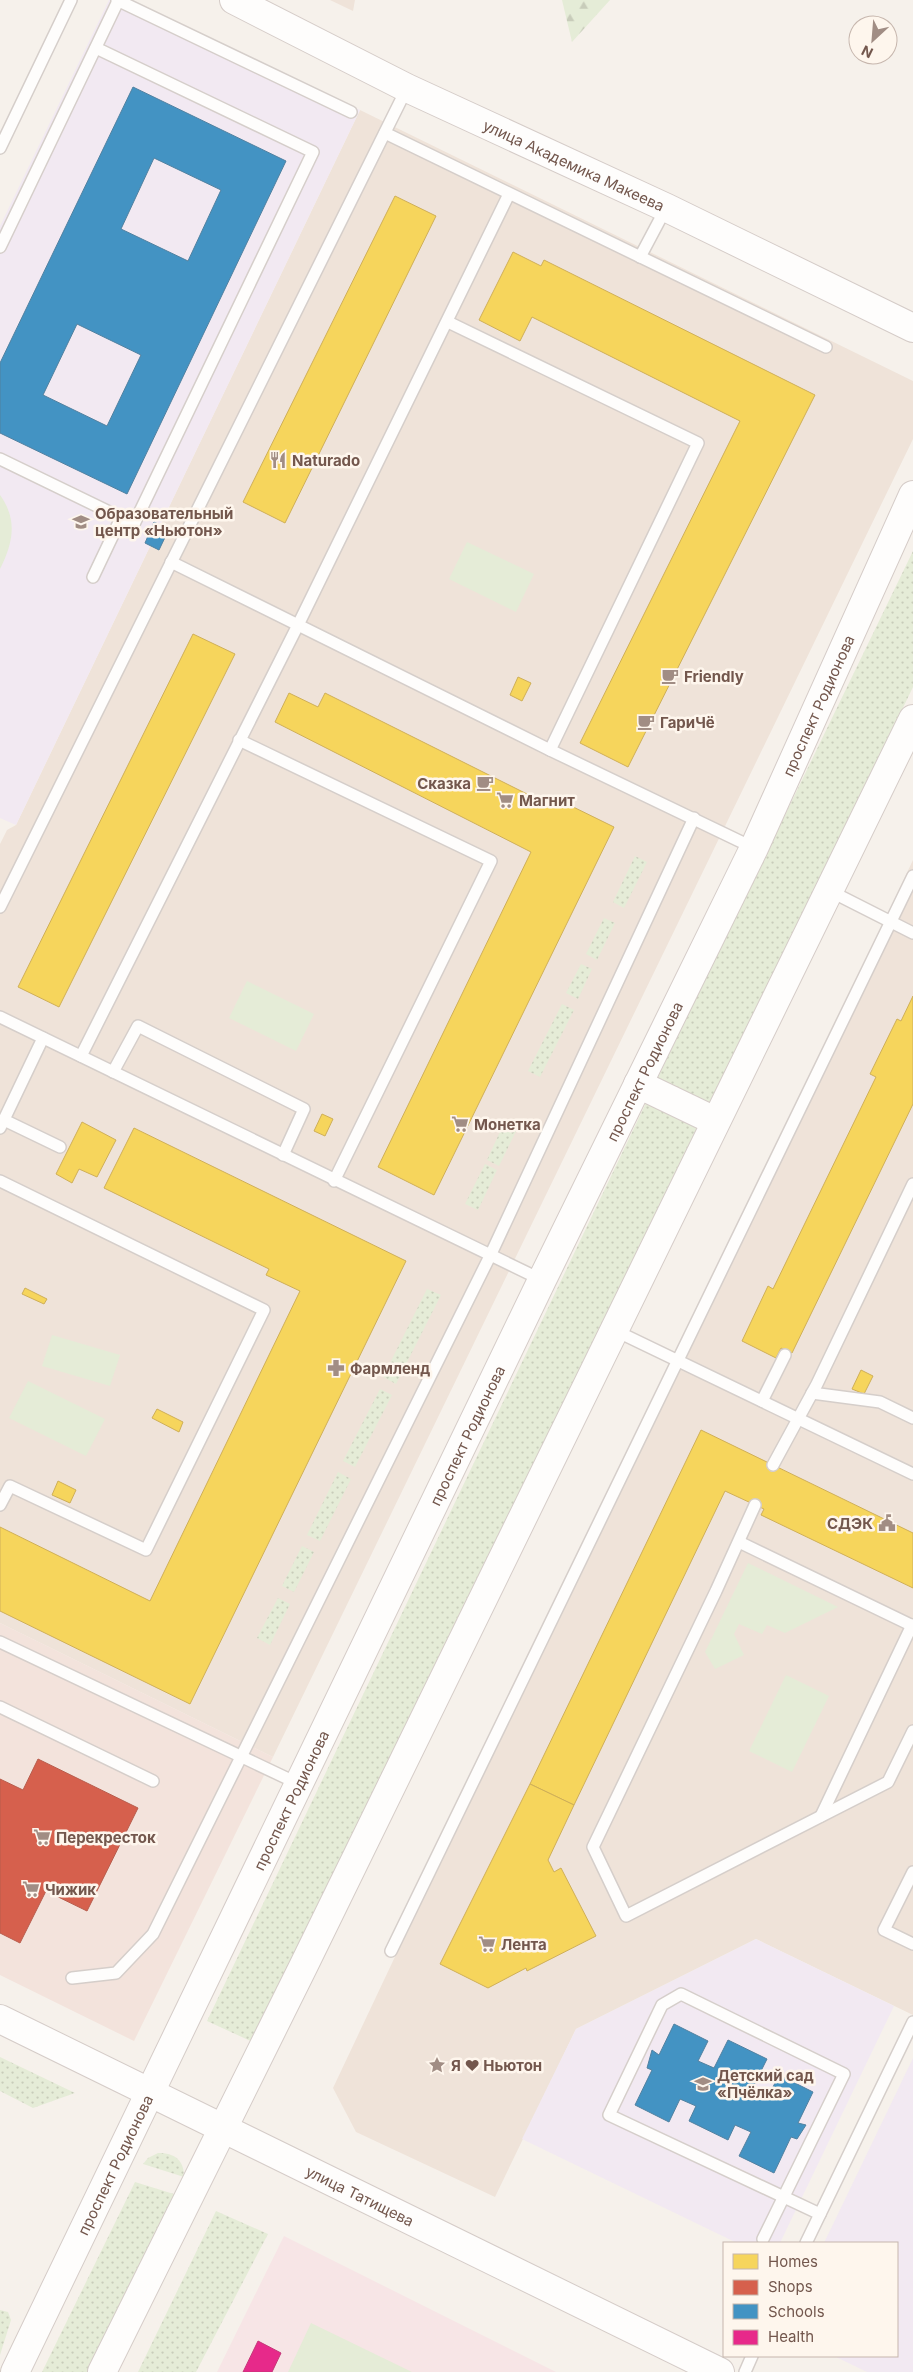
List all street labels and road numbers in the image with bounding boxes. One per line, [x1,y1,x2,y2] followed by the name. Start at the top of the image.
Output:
[480,115,668,215] street label: улица Академика Макеева
[778,632,858,779] street label: проспект Родионова
[602,998,687,1144] street label: проспект Родионова
[425,1362,509,1508] street label: проспект Родионова
[249,1727,333,1873] street label: проспект Родионова
[73,2092,157,2238] street label: проспект Родионова
[303,2161,417,2230] street label: улица Татищева

